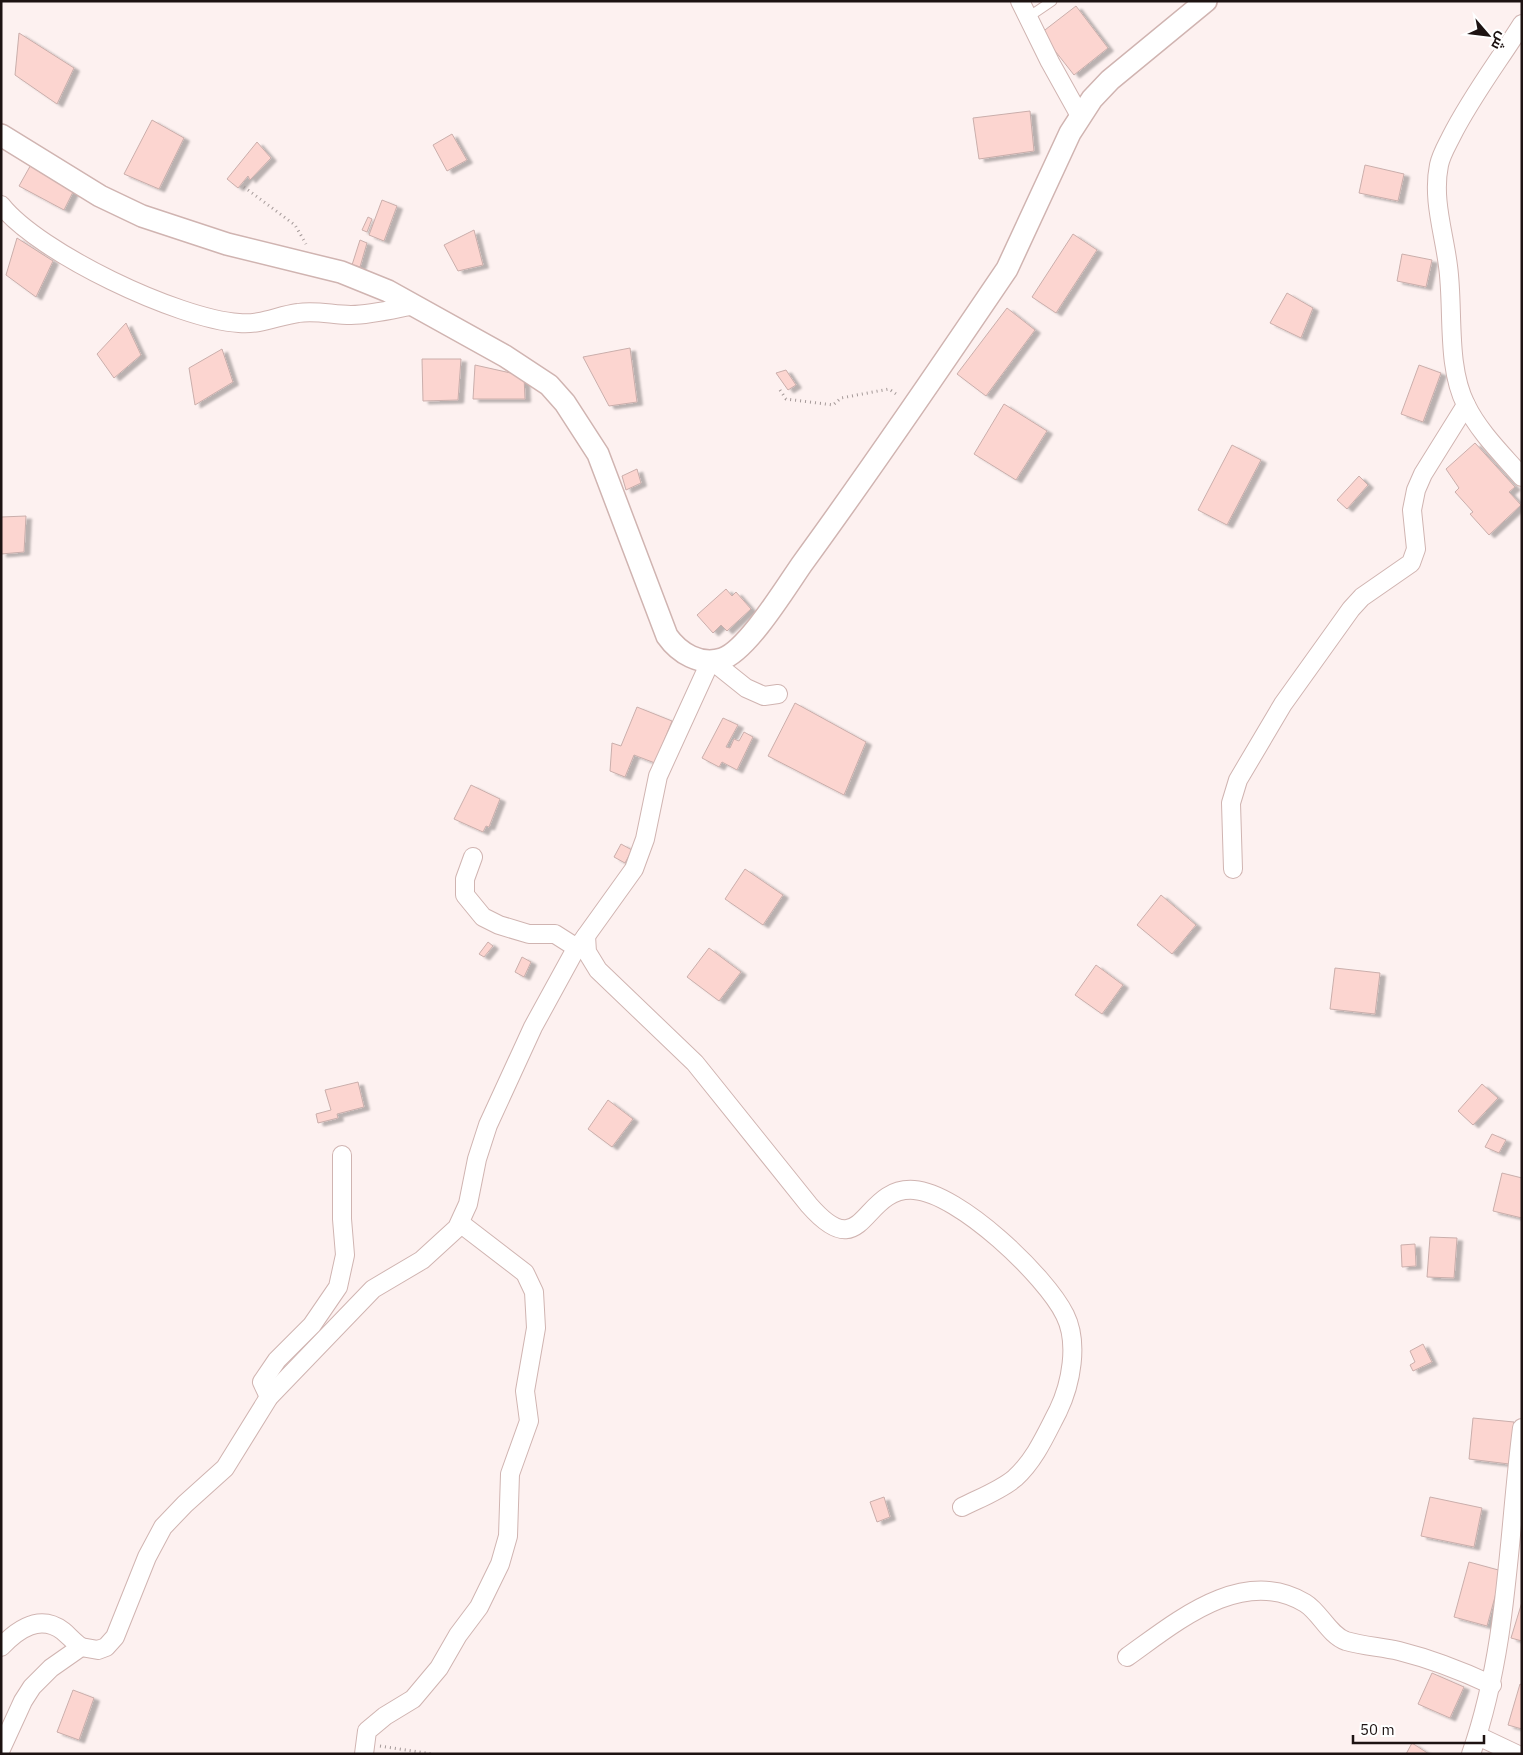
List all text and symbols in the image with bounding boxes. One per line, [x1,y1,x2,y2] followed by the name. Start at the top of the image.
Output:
[1463,10,1513,60] north arrow
[1487,29,1512,53] text: ش
[1353,1712,1484,1744] scale bar
[1360,1720,1395,1739] text: 50 m

